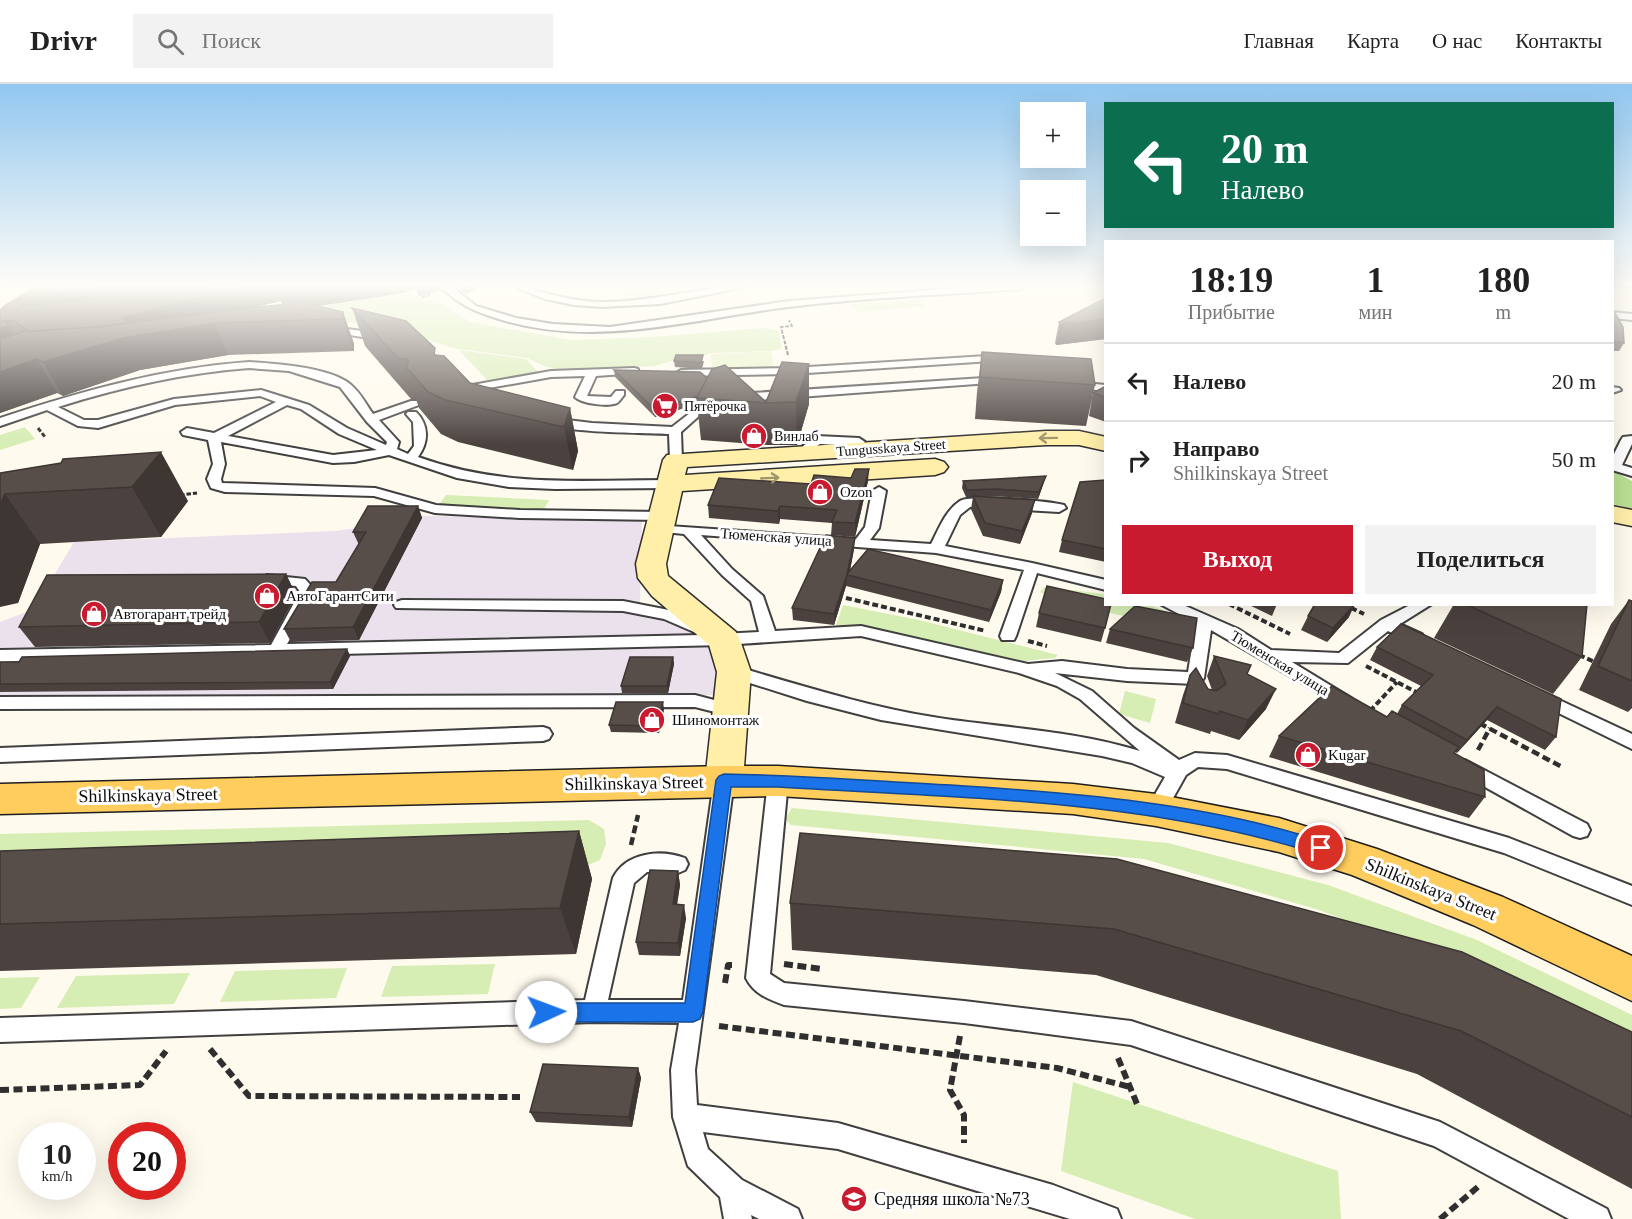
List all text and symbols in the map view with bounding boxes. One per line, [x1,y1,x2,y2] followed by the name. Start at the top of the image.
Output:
[133,14,553,68] search box
[30,25,97,56] text: Drivr
[154,25,187,58] icon: search
[202,28,261,53] text: Поиск
[1244,29,1314,53] text: Главная
[1347,29,1399,53] text: Карта
[1432,29,1482,53] text: О нас
[1515,29,1602,53] text: Контакты
[1020,102,1086,246] map controls
[1020,102,1086,168] button: +
[1122,126,1200,204] icon: left
[1221,126,1309,172] text: 20 m
[1221,175,1304,205] text: Налево
[1020,180,1086,246] button: −
[1189,260,1273,300] text: 18:19
[1367,260,1385,300] text: 1
[1476,260,1530,300] text: 180
[1188,301,1275,323] text: Прибытие
[1359,301,1393,323] text: мин
[1495,301,1511,323] text: m
[1122,366,1155,399] icon: left
[1173,369,1246,394] text: Налево
[1551,369,1596,394] text: 20 m
[650,391,680,421] supermarket icon: Пятёрочка
[684,399,747,414] place label: Пятёрочка
[739,421,769,451] shop icon: Винлаб
[774,429,819,444] place label: Винлаб
[1038,432,1058,444] one-way arrow
[1173,436,1259,461] text: Направо
[836,437,946,459] street label: Tungusskaya Street
[1122,444,1155,477] icon: right
[1551,447,1596,472] text: 50 m
[1173,462,1328,484] text: Shilkinskaya Street
[760,473,780,484] one-way arrow
[805,477,835,507] shop icon: Ozon
[840,484,873,500] place label: Ozon
[720,525,833,549] street label: Тюменская улица
[1122,525,1353,594] button: Выход
[1365,525,1596,594] button: Поделиться
[252,581,282,611] shop icon: АвтоГарантСити
[286,588,394,604] place label: АвтоГарантСити
[79,599,109,629] shop icon: Автогарант трейд
[113,606,227,622] place label: Автогарант трейд
[1228,627,1332,699] street label: Тюменская улица
[637,705,667,735] shop icon: Шиномонтаж
[672,712,760,728] place label: Шиномонтаж
[1293,740,1323,770] shop icon: Kugar
[1328,747,1366,763] place label: Kugar
[564,772,704,794] street label: Shilkinskaya Street
[78,784,218,806] street label: Shilkinskaya Street
[1295,822,1346,873] pin
[1304,831,1337,864] icon: arrive
[1363,854,1499,924] street label: Shilkinskaya Street
[514,980,578,1044] position arrow
[108,1122,186,1200] speed limit sign: 20
[42,1137,72,1170] text: 10
[42,1168,72,1184] text: km/h
[839,1184,869,1214] school or university icon: Средняя школа №73
[874,1189,1030,1209] place label: Средняя школа №73

